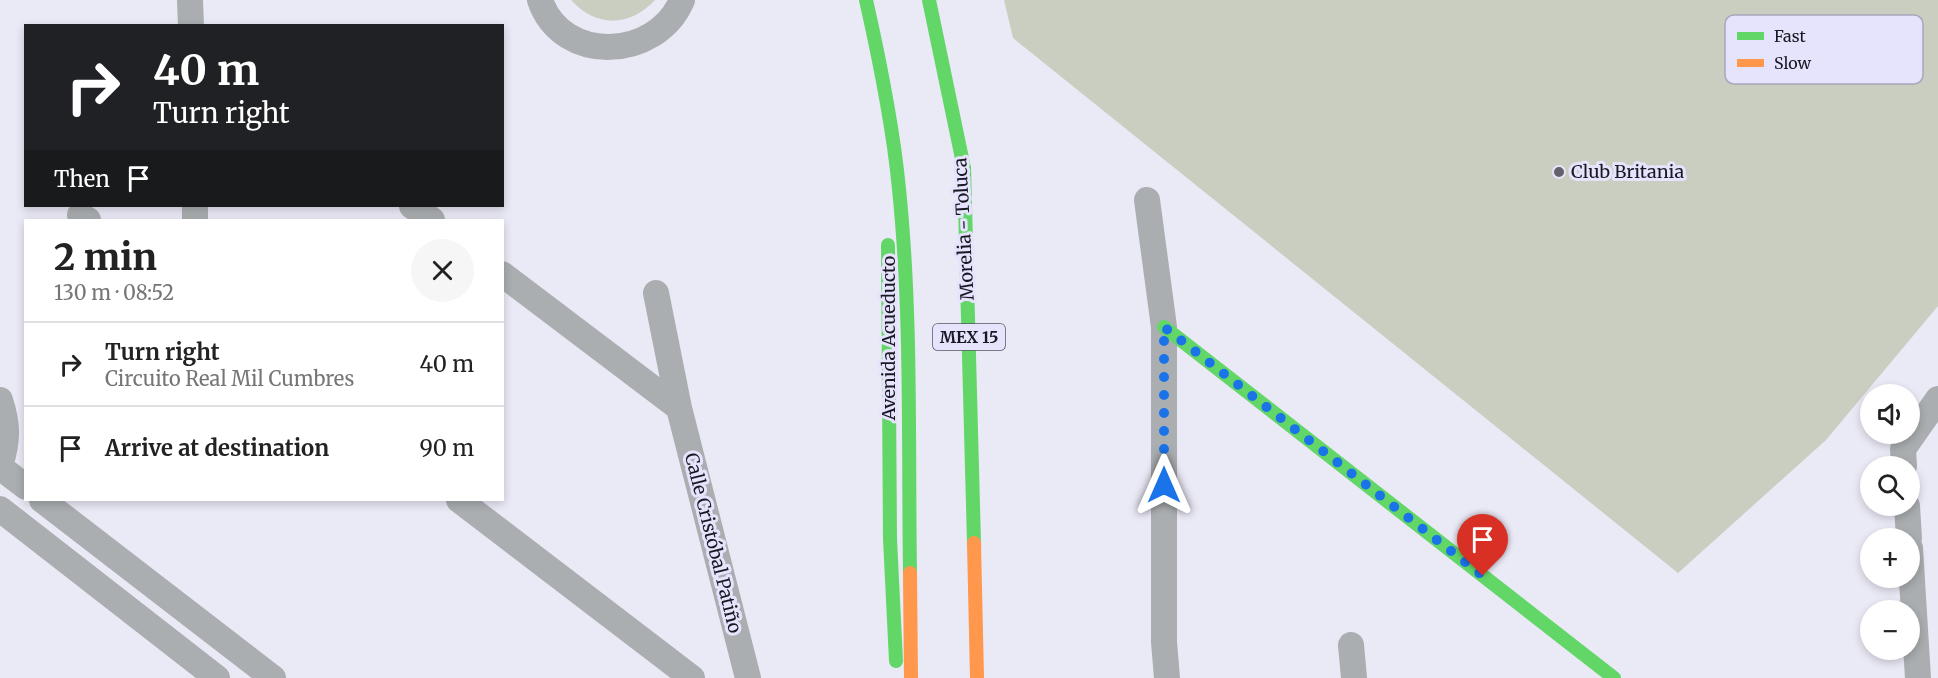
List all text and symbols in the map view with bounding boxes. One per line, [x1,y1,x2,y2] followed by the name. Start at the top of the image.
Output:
[1725,15,1923,84] legend
[1774,26,1807,46] text: Fast
[153,44,259,96] text: 40 m
[54,48,132,126] icon: right
[1774,53,1812,73] text: Slow
[153,96,290,130] text: Turn right
[948,157,979,301] street label: Morelia - Toluca
[1571,160,1684,183] place label: Club Britania
[122,162,155,195] icon: arrive
[54,165,110,193] text: Then
[1552,165,1566,179] marker: Club Britania
[54,235,157,280] text: 2 min
[411,239,474,302] button: close
[877,256,900,421] street label: Avenida Acueducto
[54,280,174,305] text: 130 m · 08:52
[933,324,1005,350] road number: MEX 15
[105,338,219,366] text: Turn right
[54,348,87,381] icon: right
[419,350,474,378] text: 40 m
[105,366,354,391] text: Circuito Real Mil Cumbres
[1860,384,1920,660] map controls
[1860,384,1920,444] button: sound
[54,432,87,465] icon: arrive
[105,434,329,462] text: Arrive at destination
[419,434,474,462] text: 90 m
[680,450,747,635] street label: Calle Cristóbal Patiño
[1132,453,1196,517] position arrow
[1860,456,1920,516] button: search
[1457,514,1508,576] pin
[1466,523,1499,556] icon: arrive
[1860,528,1920,588] button: +
[1860,600,1920,660] button: −

